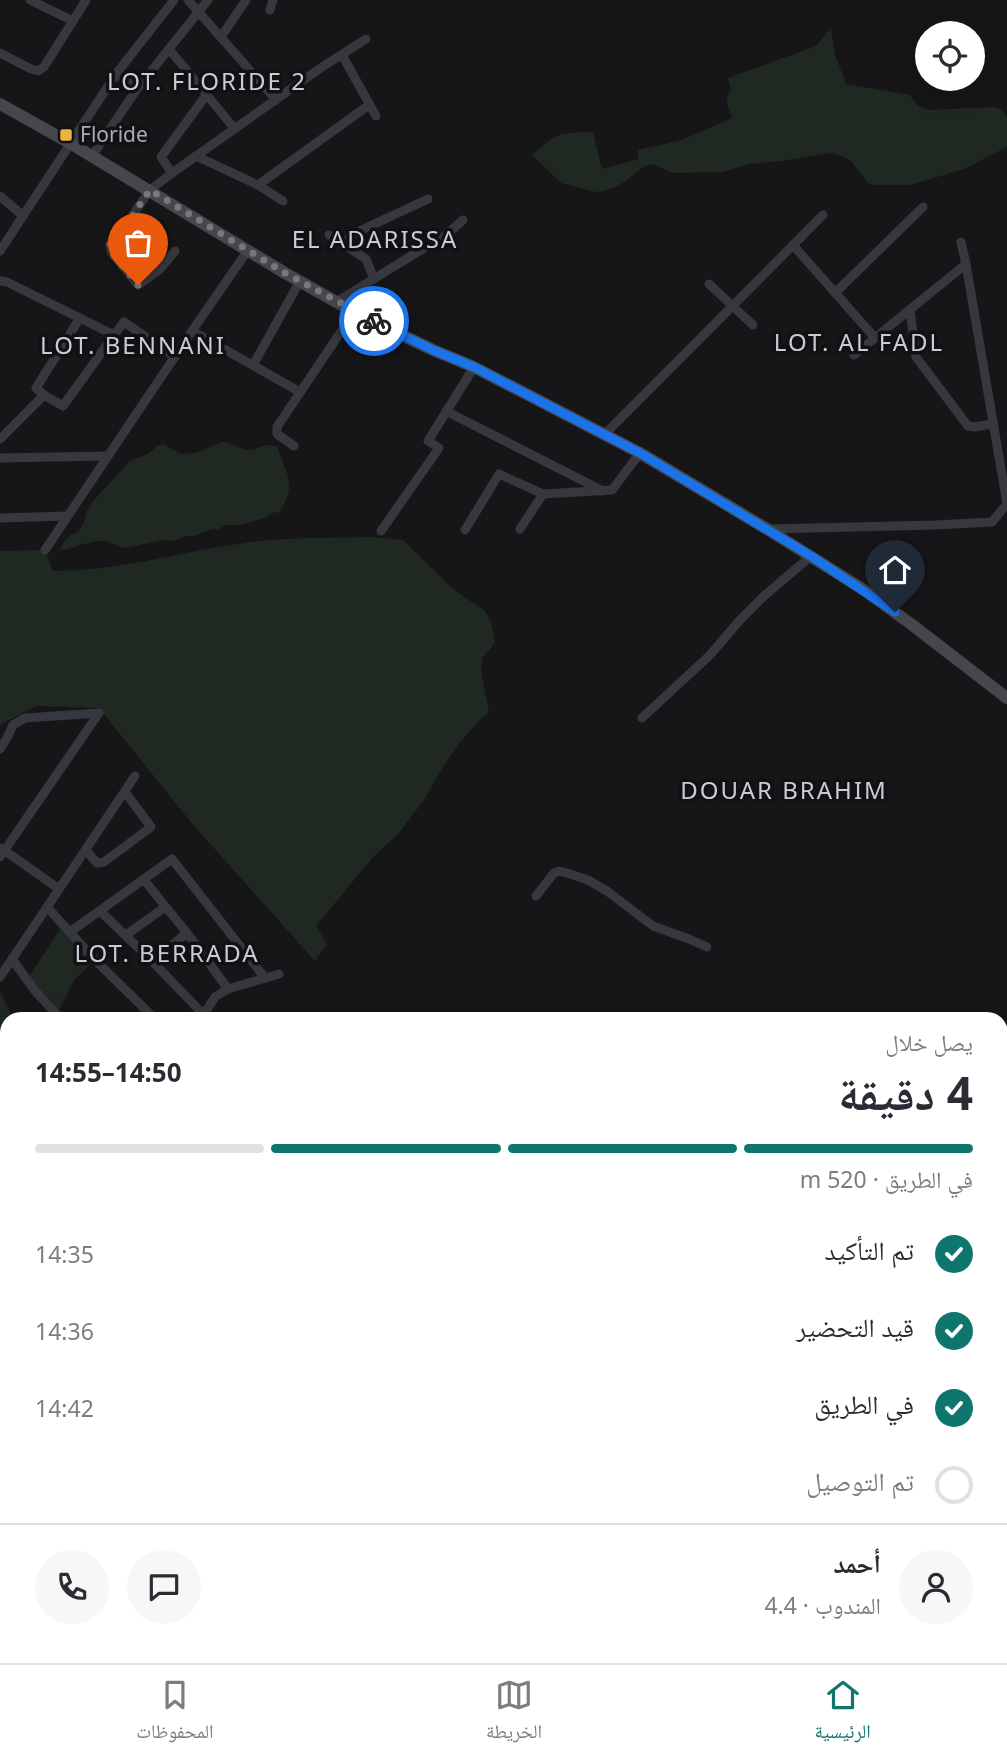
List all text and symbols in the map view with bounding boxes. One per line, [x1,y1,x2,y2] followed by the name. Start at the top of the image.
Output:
[915,21,985,91] map controls
[915,21,985,91] button: locate
[107,64,307,97] district label: LOT. FLORIDE 2
[80,120,148,148] place label: Floride
[58,127,74,143] marker: Floride
[108,213,168,285] pin
[292,222,458,255] district label: EL ADARISSA
[119,224,157,262] icon: bag
[339,286,409,356] courier
[355,302,393,340] icon: bike
[774,325,944,358] district label: LOT. AL FADL
[40,328,226,361] district label: LOT. BENNANI
[865,540,925,612] pin
[876,551,914,589] icon: home
[680,773,888,806] district label: DOUAR BRAHIM
[74,936,260,969] district label: LOT. BERRADA
[885,1026,973,1058] text: يصل خلال
[35,1054,182,1090] text: 14:50–14:55
[838,1061,973,1123] text: 4 دقيقة
[800,1163,973,1195] text: في الطريق · 520 m
[824,1232,914,1268] text: تم التأكيد
[935,1235,973,1273] icon: check
[35,1238,94,1270] text: 14:35
[796,1309,914,1345] text: قيد التحضير
[935,1312,973,1350] icon: check
[35,1315,94,1347] text: 14:36
[814,1386,914,1422] text: في الطريق
[935,1389,973,1427] icon: check
[35,1392,94,1424] text: 14:42
[806,1463,914,1499] text: تم التوصيل
[833,1545,881,1581] text: أحمد
[35,1550,109,1624] button: phone
[127,1550,201,1624] button: chat
[899,1550,973,1624] button: person
[764,1589,881,1621] text: المندوب · 4.4
[136,1676,214,1750] tab: المحفوظات
[486,1676,542,1750] tab: الخريطة
[814,1676,871,1750] tab: الرئيسية

